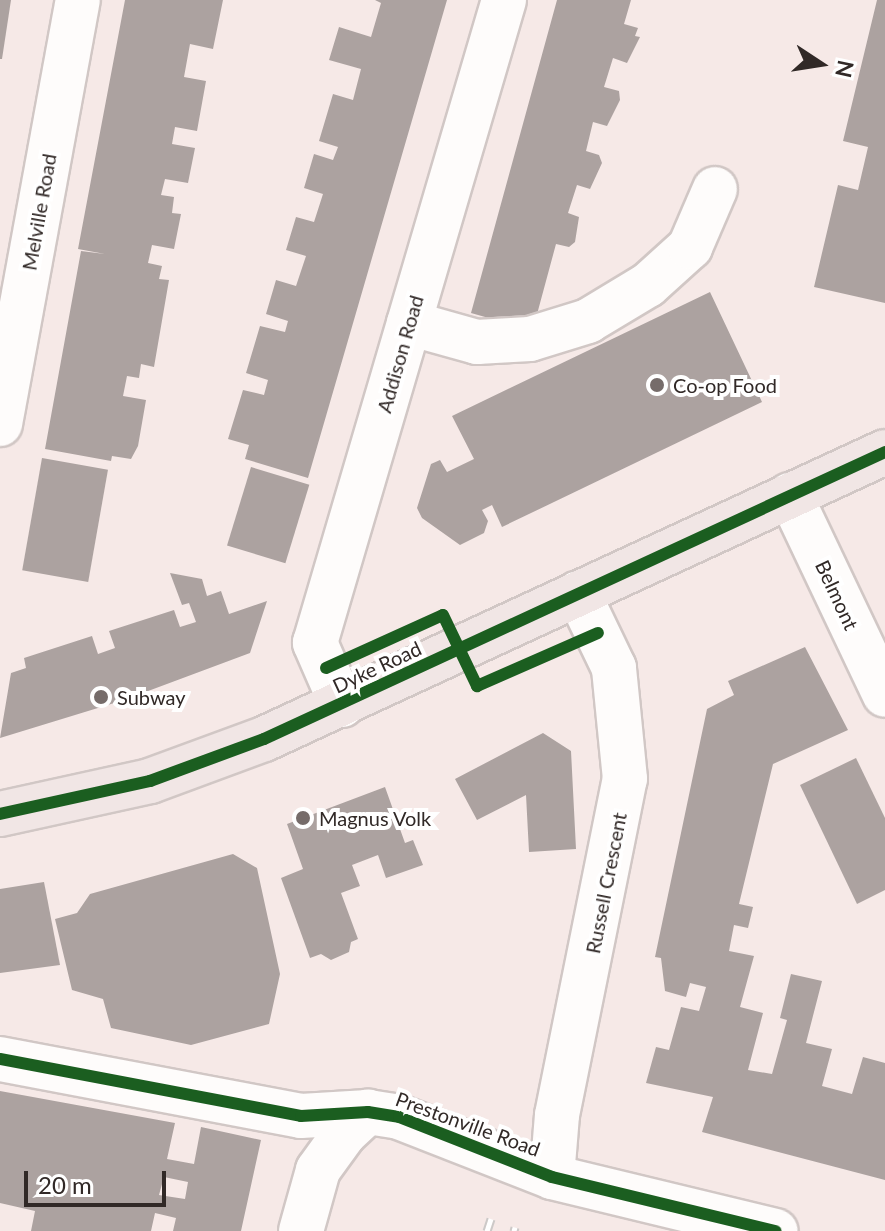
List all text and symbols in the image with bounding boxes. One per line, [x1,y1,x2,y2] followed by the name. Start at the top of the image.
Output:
[781,24,861,104] north arrow
[830,58,860,80] text: N
[17,152,61,272] street label: Melville Road
[372,292,428,416] street label: Addison Road
[673,373,777,397] place label: Co-op Food
[648,376,666,394] marker: Co-op Food
[810,556,864,634] street label: Belmont
[329,636,425,698] street label: Dyke Road
[117,685,185,709] place label: Subway
[92,688,110,706] marker: Subway
[319,806,432,830] place label: Magnus Volk
[294,809,312,827] marker: Magnus Volk
[581,810,631,956] street label: Russell Crescent
[393,1087,543,1161] street label: Prestonville Road
[28,1155,170,1205] scale bar
[38,1170,92,1199] text: 20 m

